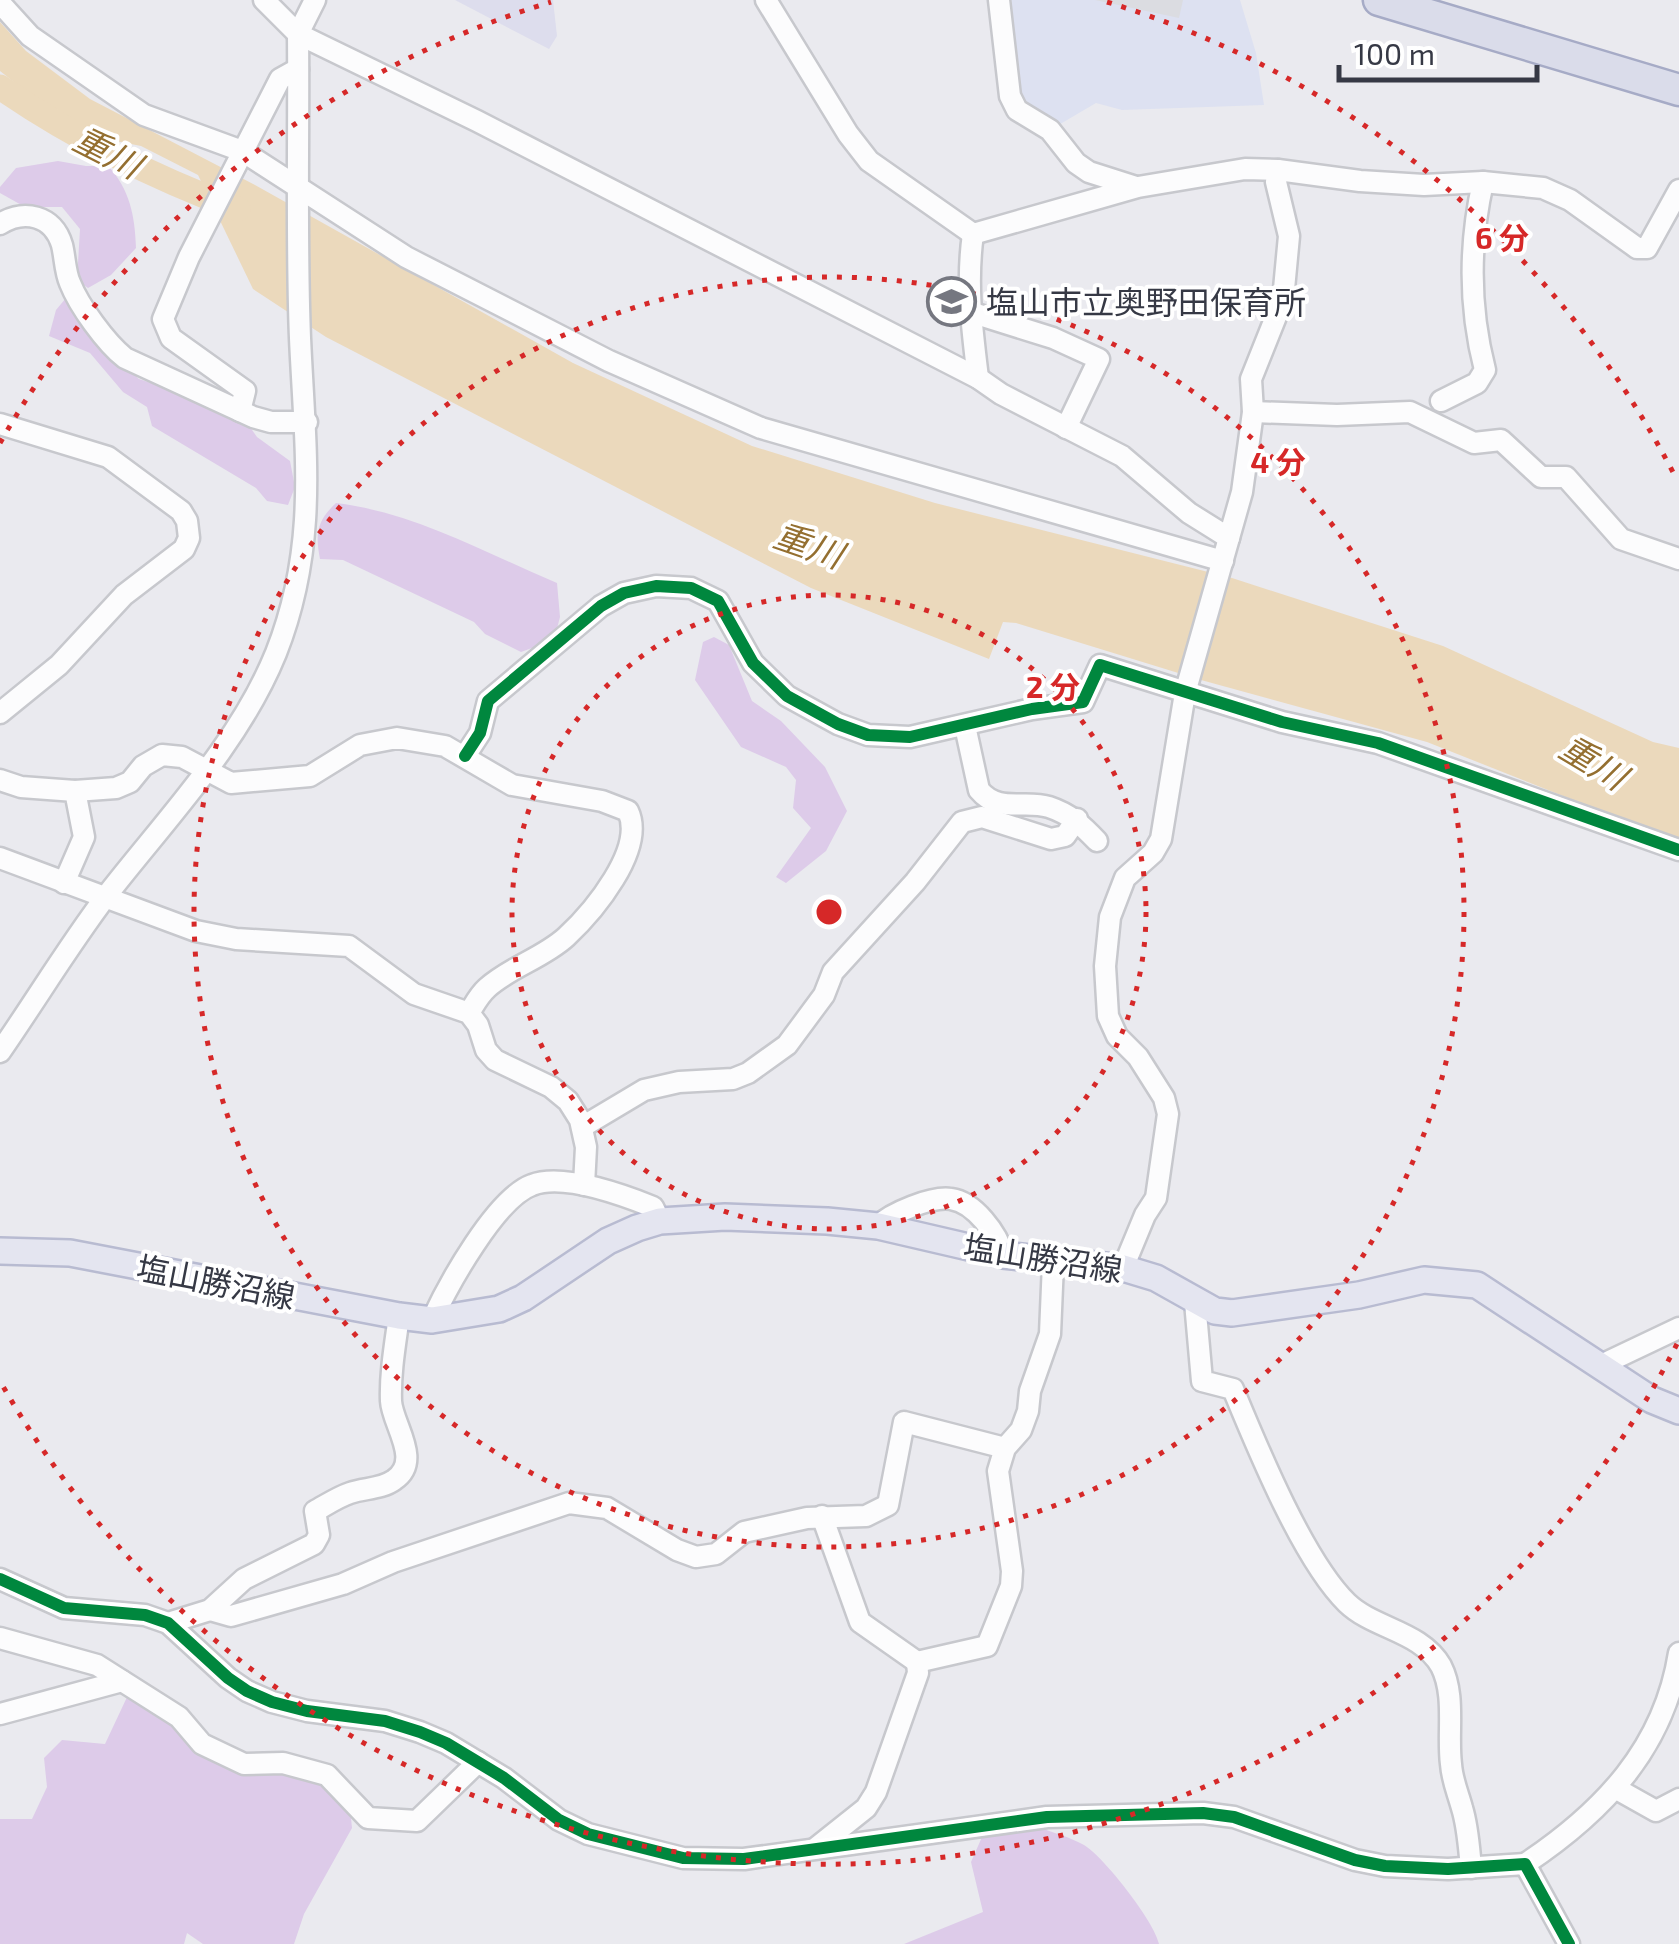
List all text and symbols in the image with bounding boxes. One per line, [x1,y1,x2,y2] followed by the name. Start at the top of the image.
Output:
[1339,20,1536,82] scale bar
[1354,35,1435,71] text: 100 m
[67,116,152,187] water label: 重川
[1475,219,1529,255] text: 6 分
[925,275,977,327] school or university icon: 塩山市立奥野田保育所
[986,282,1306,320] place label: 塩山市立奥野田保育所
[1250,443,1306,479] text: 4 分
[769,513,853,577] water label: 重川
[1026,668,1080,704] text: 2 分
[1553,725,1638,799] water label: 重川
[811,894,847,930] centre of rings
[961,1226,1125,1288] street label: 塩山勝沼線
[134,1247,298,1315] street label: 塩山勝沼線

